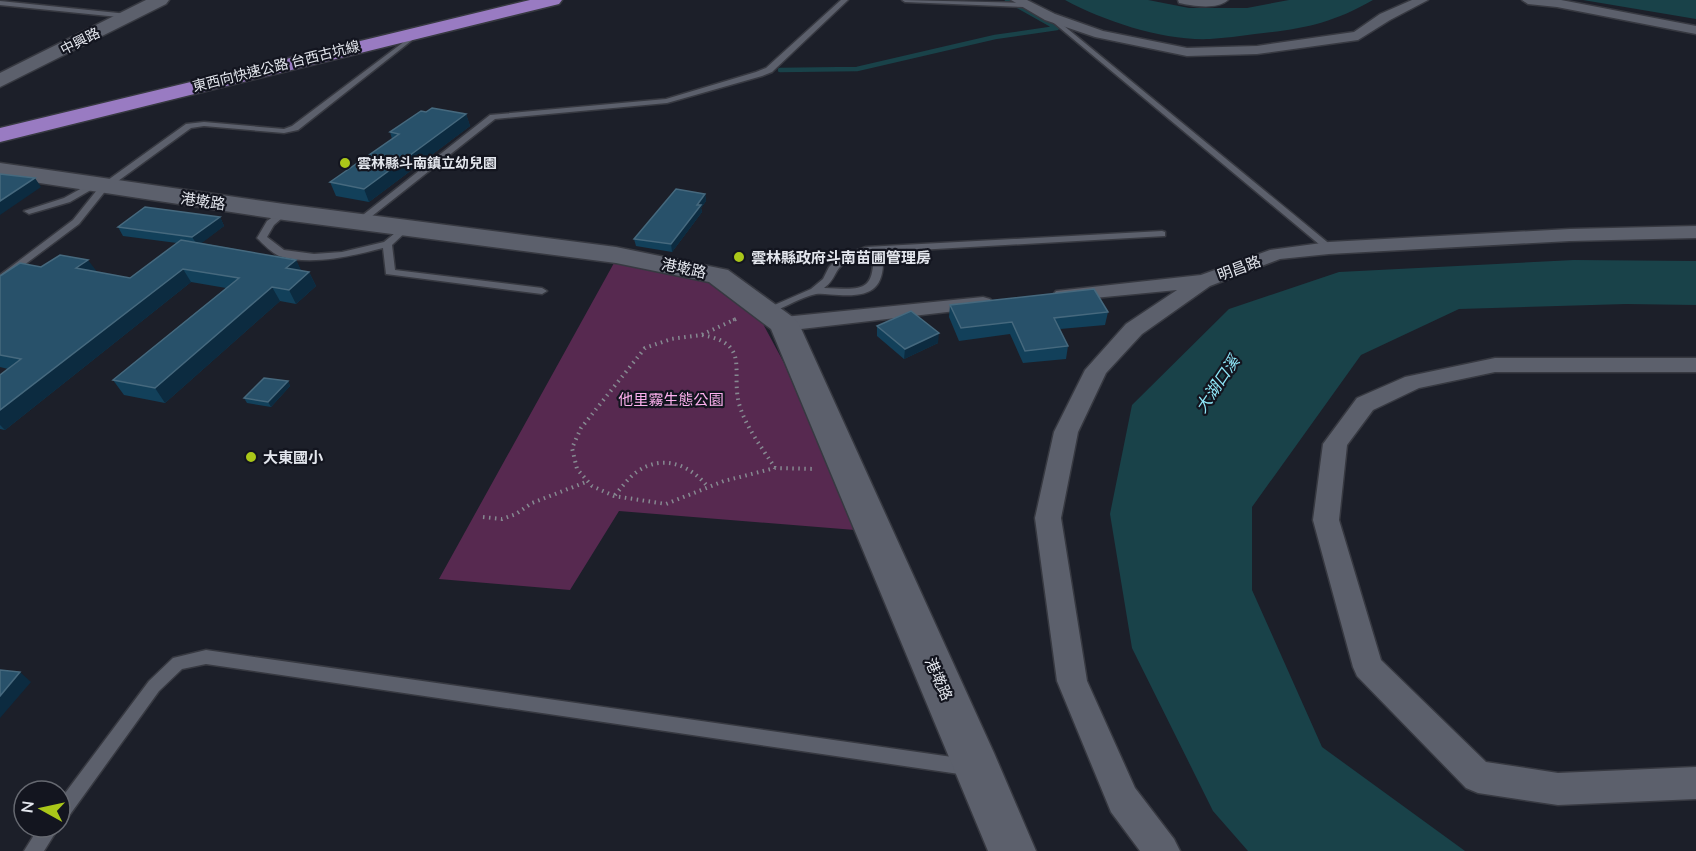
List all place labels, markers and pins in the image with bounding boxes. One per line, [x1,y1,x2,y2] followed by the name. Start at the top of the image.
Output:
[357,154,497,172] place label: 雲林縣斗南鎮立幼兒園
[338,156,352,170] marker: 雲林縣斗南鎮立幼兒園
[751,248,931,267] place label: 雲林縣政府斗南苗圃管理房
[732,250,746,264] marker: 雲林縣政府斗南苗圃管理房
[263,448,324,467] place label: 大東國小
[244,450,258,464] marker: 大東國小

